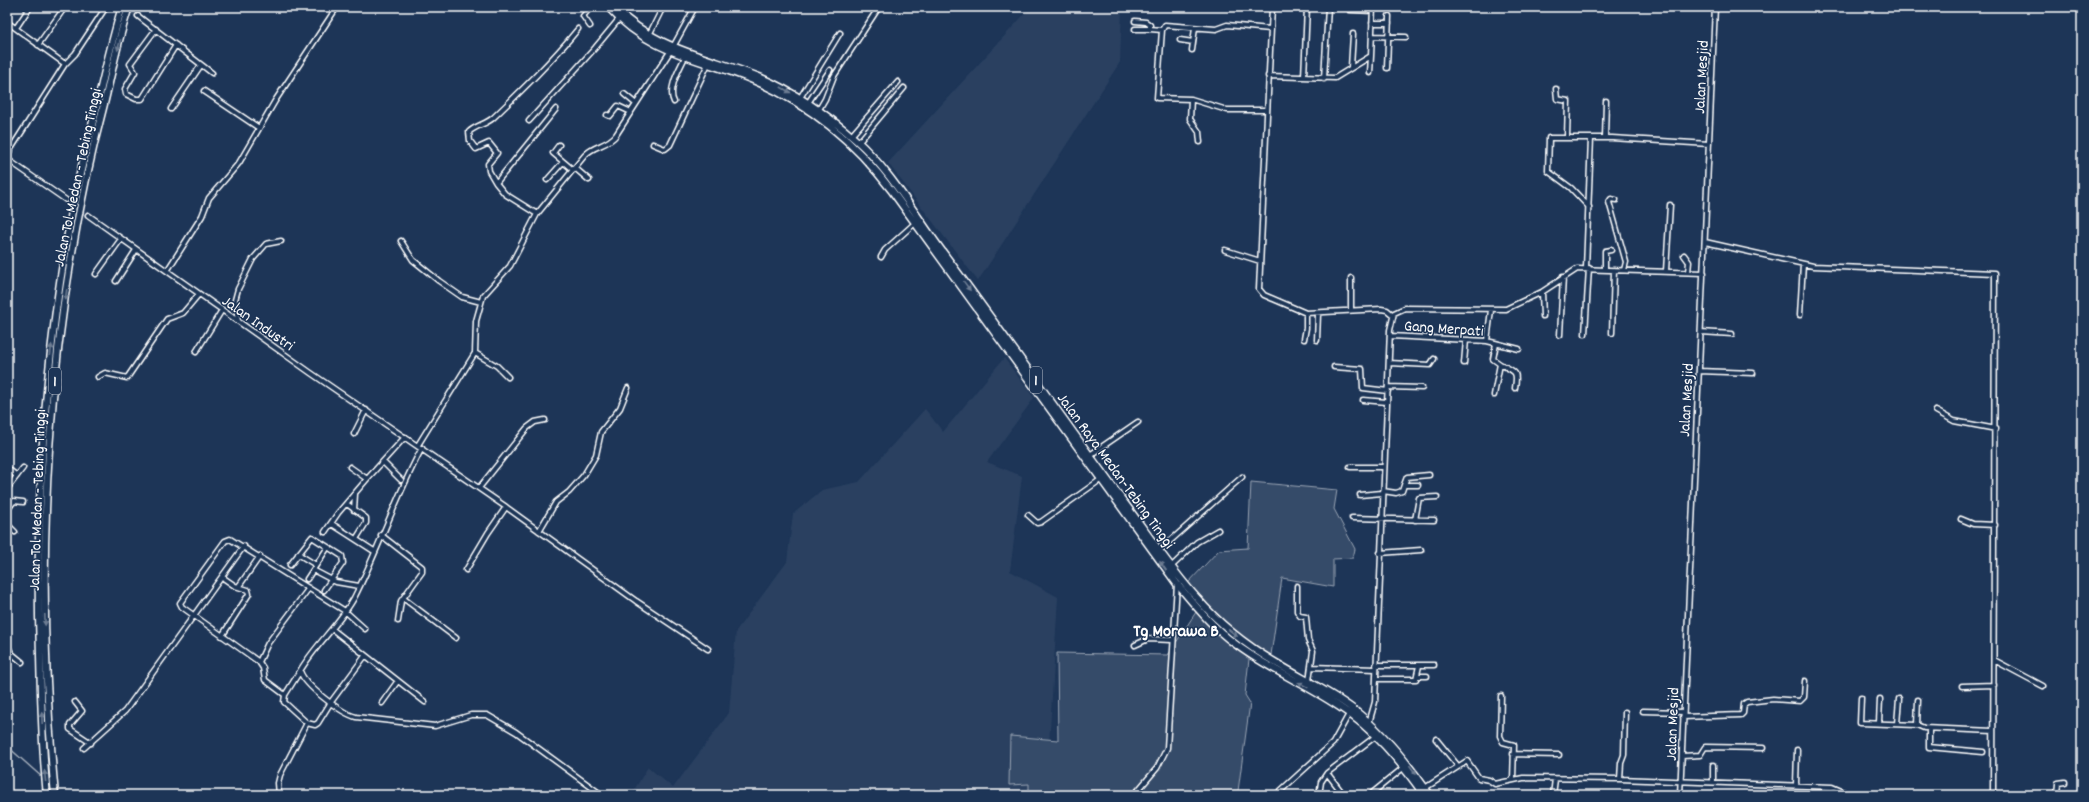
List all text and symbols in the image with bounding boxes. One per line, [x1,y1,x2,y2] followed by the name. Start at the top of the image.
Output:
[115,38,121,51] one-way arrow
[1689,40,1716,114] street label: Jalan Mesjid
[48,86,109,269] street label: Jalan Tol Medan - Tebing Tinggi
[780,87,792,94] one-way arrow
[963,281,971,291] one-way arrow
[63,289,69,301] one-way arrow
[217,291,299,358] street label: Jalan Industri
[1403,315,1484,344] street label: Gang Merpati
[48,344,55,356] one-way arrow
[1674,363,1701,437] street label: Jalan Mesjid
[1030,367,1042,393] road number: 1
[49,368,61,394] road number: 1
[1050,389,1180,554] street label: Jalan Raya Medan-Tebing Tinggi
[24,409,53,591] street label: Jalan Tol Medan - Tebing Tinggi
[1159,560,1167,571] one-way arrow
[42,614,49,626] one-way arrow
[1133,620,1219,645] district label: Tg Morawa B
[1227,629,1238,638] one-way arrow
[1297,682,1309,688] one-way arrow
[1661,687,1686,761] street label: Jalan Mesjid
[39,711,45,724] one-way arrow
[1409,765,1417,775] one-way arrow
[41,770,48,782] one-way arrow

